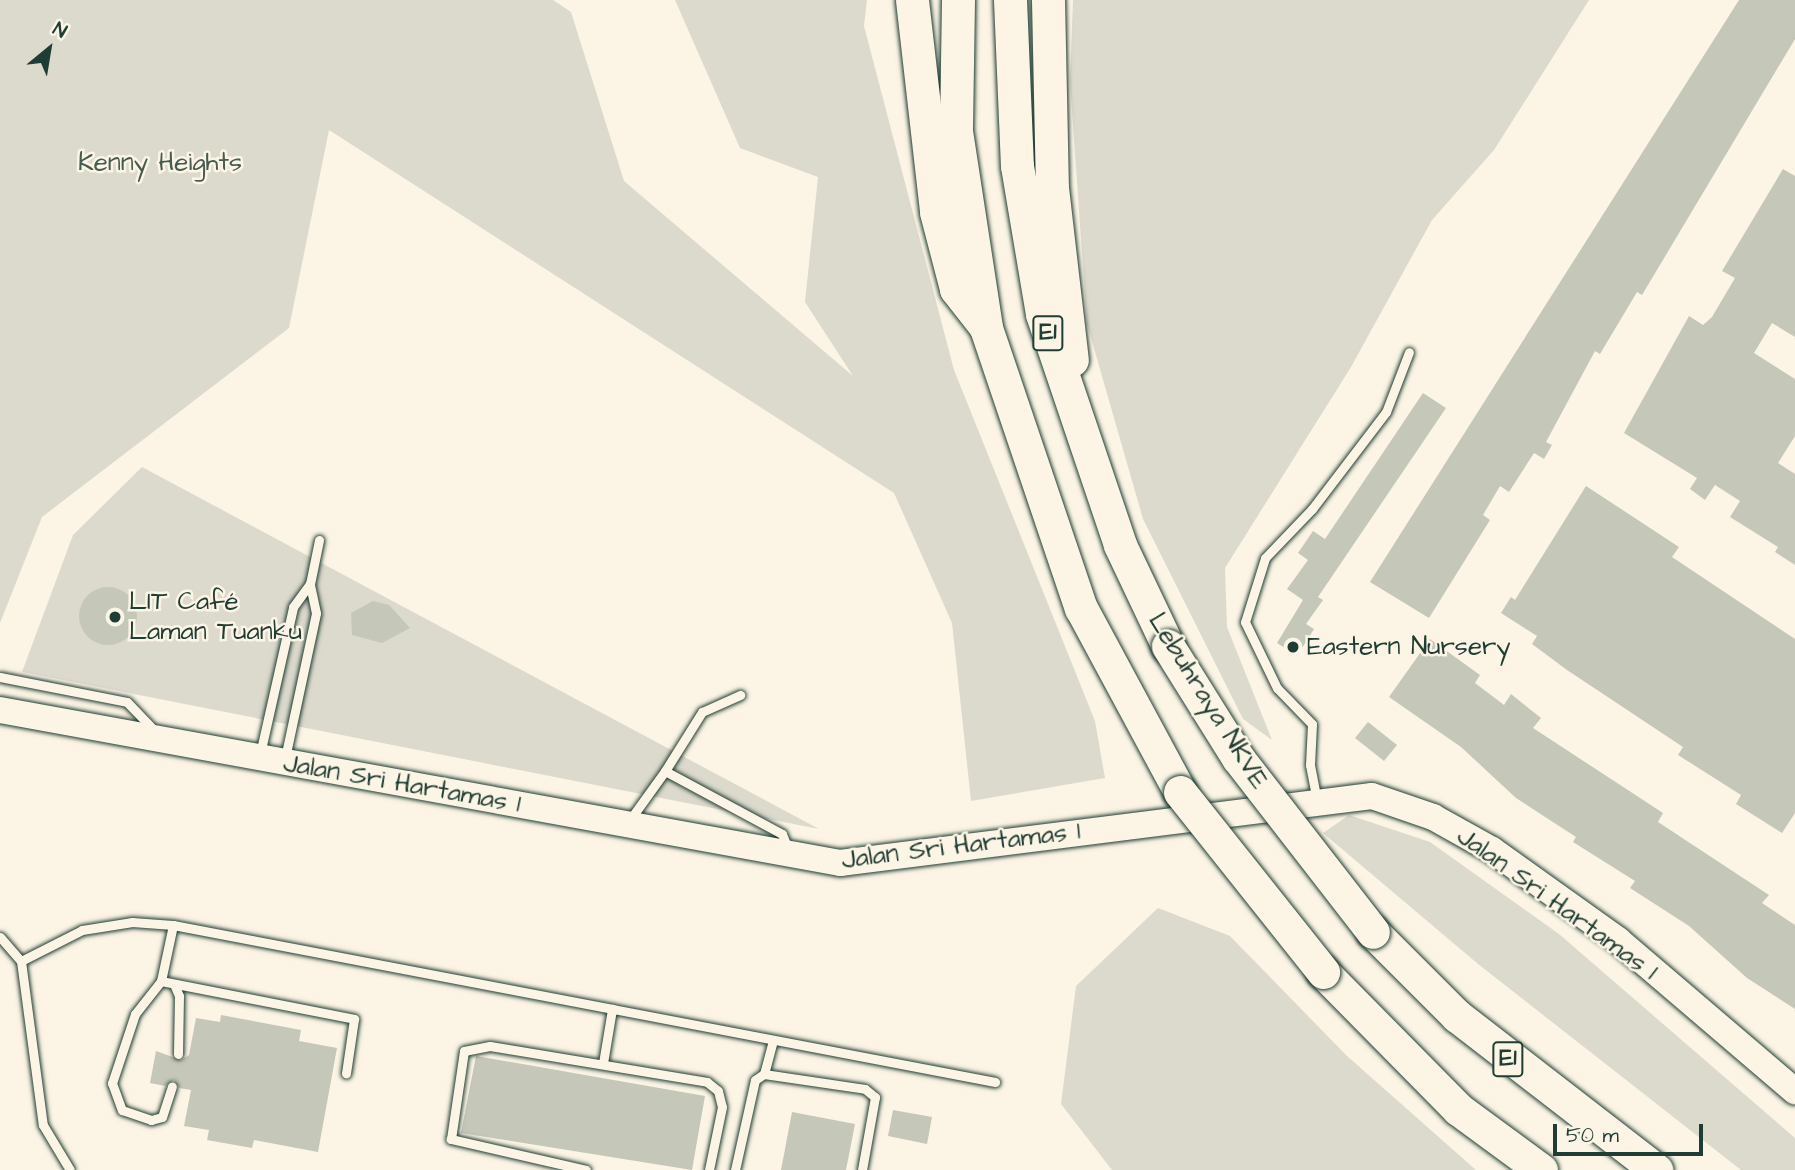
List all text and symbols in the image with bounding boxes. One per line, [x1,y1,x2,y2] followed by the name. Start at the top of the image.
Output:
[14,14,84,84] north arrow
[48,16,72,45] text: N
[78,147,242,179] park label: Kenny Heights
[1032,312,1064,354] road number: E1
[129,586,302,648] place label: LIT Café Laman Tuanku
[1141,607,1275,795] street label: Lebuhraya NKVE
[107,609,123,625] marker: LIT Café Laman Tuanku
[1307,631,1511,663] place label: Eastern Nursery
[1285,639,1301,655] marker: Eastern Nursery
[281,748,523,820] street label: Jalan Sri Hartamas 1
[840,816,1082,876] street label: Jalan Sri Hartamas 1
[1451,821,1663,987] street label: Jalan Sri Hartamas 1
[1492,1038,1524,1079] road number: E1
[1557,1110,1708,1154] scale bar
[1566,1121,1619,1150] text: 50 m

